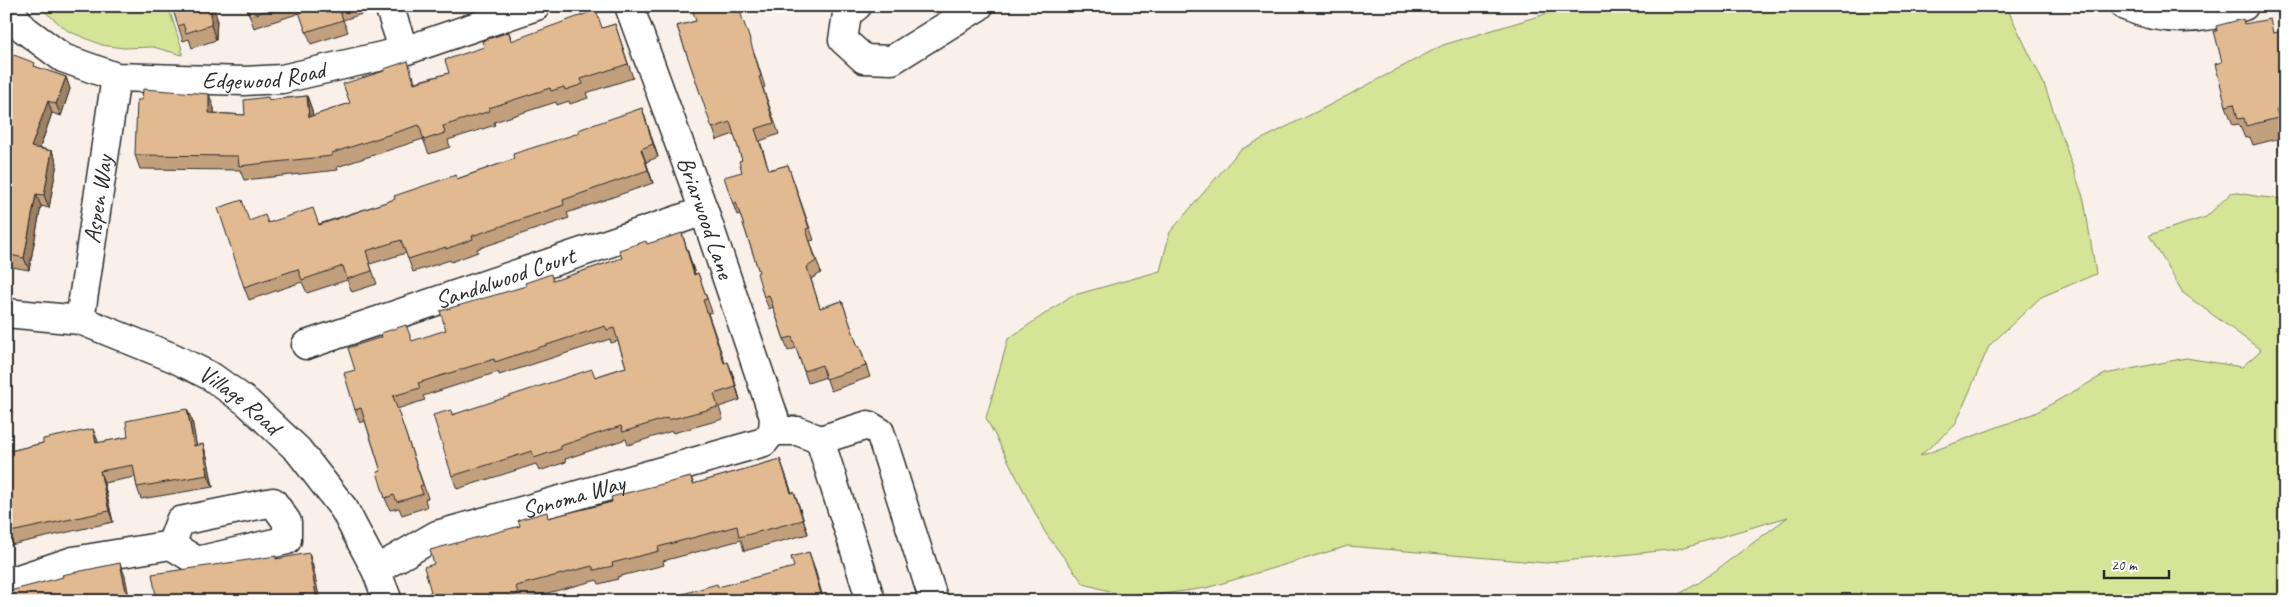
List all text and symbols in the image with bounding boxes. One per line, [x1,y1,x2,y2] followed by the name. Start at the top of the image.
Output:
[202,54,331,96] street label: Edgewood Road
[77,151,119,245] street label: Aspen Way
[670,152,742,284] street label: Briarwood Lane
[431,240,581,315] street label: Sandalwood Court
[194,358,290,443] street label: Village Road
[518,467,630,525] street label: Sonoma Way
[2104,547,2168,579] scale bar
[2111,556,2138,575] text: 20 m

